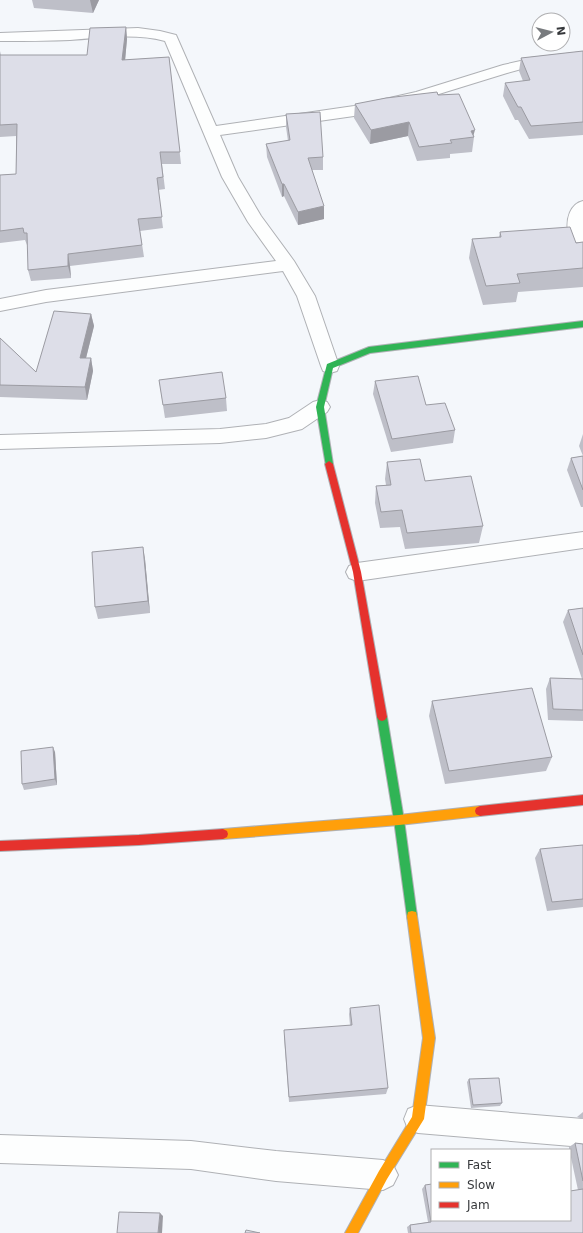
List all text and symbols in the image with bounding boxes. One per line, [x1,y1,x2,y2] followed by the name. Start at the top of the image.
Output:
[531,12,571,52] north arrow
[553,25,567,36] text: N
[431,1149,571,1221] legend
[467,1158,491,1172] text: Fast
[467,1178,495,1192] text: Slow
[466,1198,490,1212] text: Jam

